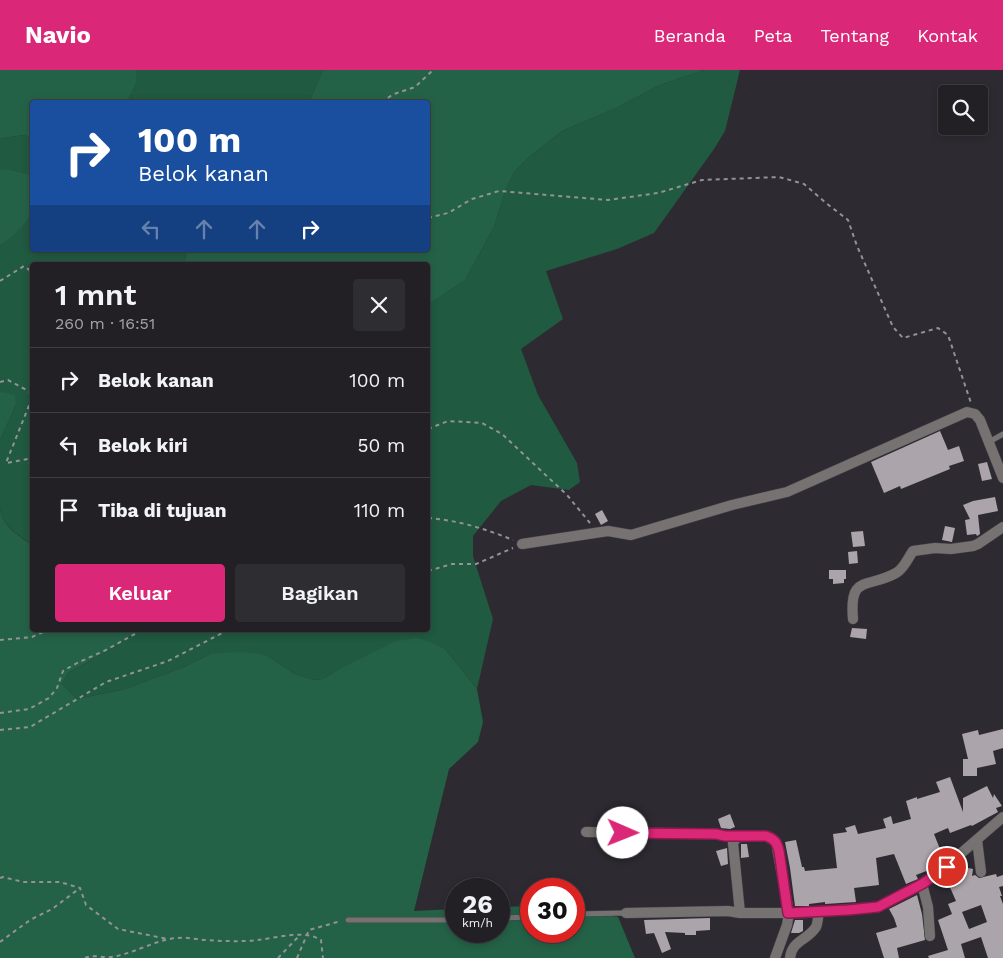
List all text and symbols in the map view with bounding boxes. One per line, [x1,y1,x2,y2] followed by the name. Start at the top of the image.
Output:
[25,21,91,49] text: Navio
[654,25,726,46] text: Beranda
[754,25,792,46] text: Peta
[820,25,889,46] text: Tentang
[917,25,978,46] text: Kontak
[938,85,988,135] map controls
[938,85,988,135] button: search
[138,119,241,161] text: 100 m
[55,120,120,185] icon: right
[138,161,269,186] text: Belok kanan
[137,215,165,243] icon: left
[190,215,218,243] icon: ahead
[243,215,271,243] icon: ahead
[296,215,324,243] icon: right
[55,277,136,312] text: 1 mnt
[353,279,405,331] button: close
[55,314,155,333] text: 260 m · 16:51
[55,366,83,394] icon: right
[98,369,214,392] text: Belok kanan
[349,369,405,392] text: 100 m
[55,431,83,459] icon: left
[98,434,188,457] text: Belok kiri
[358,434,405,457] text: 50 m
[55,496,83,524] icon: arrive
[98,499,227,522] text: Tiba di tujuan
[354,499,405,522] text: 110 m
[55,564,225,622] button: Keluar
[235,564,405,622] button: Bagikan
[596,806,648,858] position arrow
[926,846,968,888] pin
[933,853,961,881] icon: arrive
[520,878,585,943] speed limit sign: 30
[462,890,493,919] text: 26
[462,916,493,930] text: km/h

